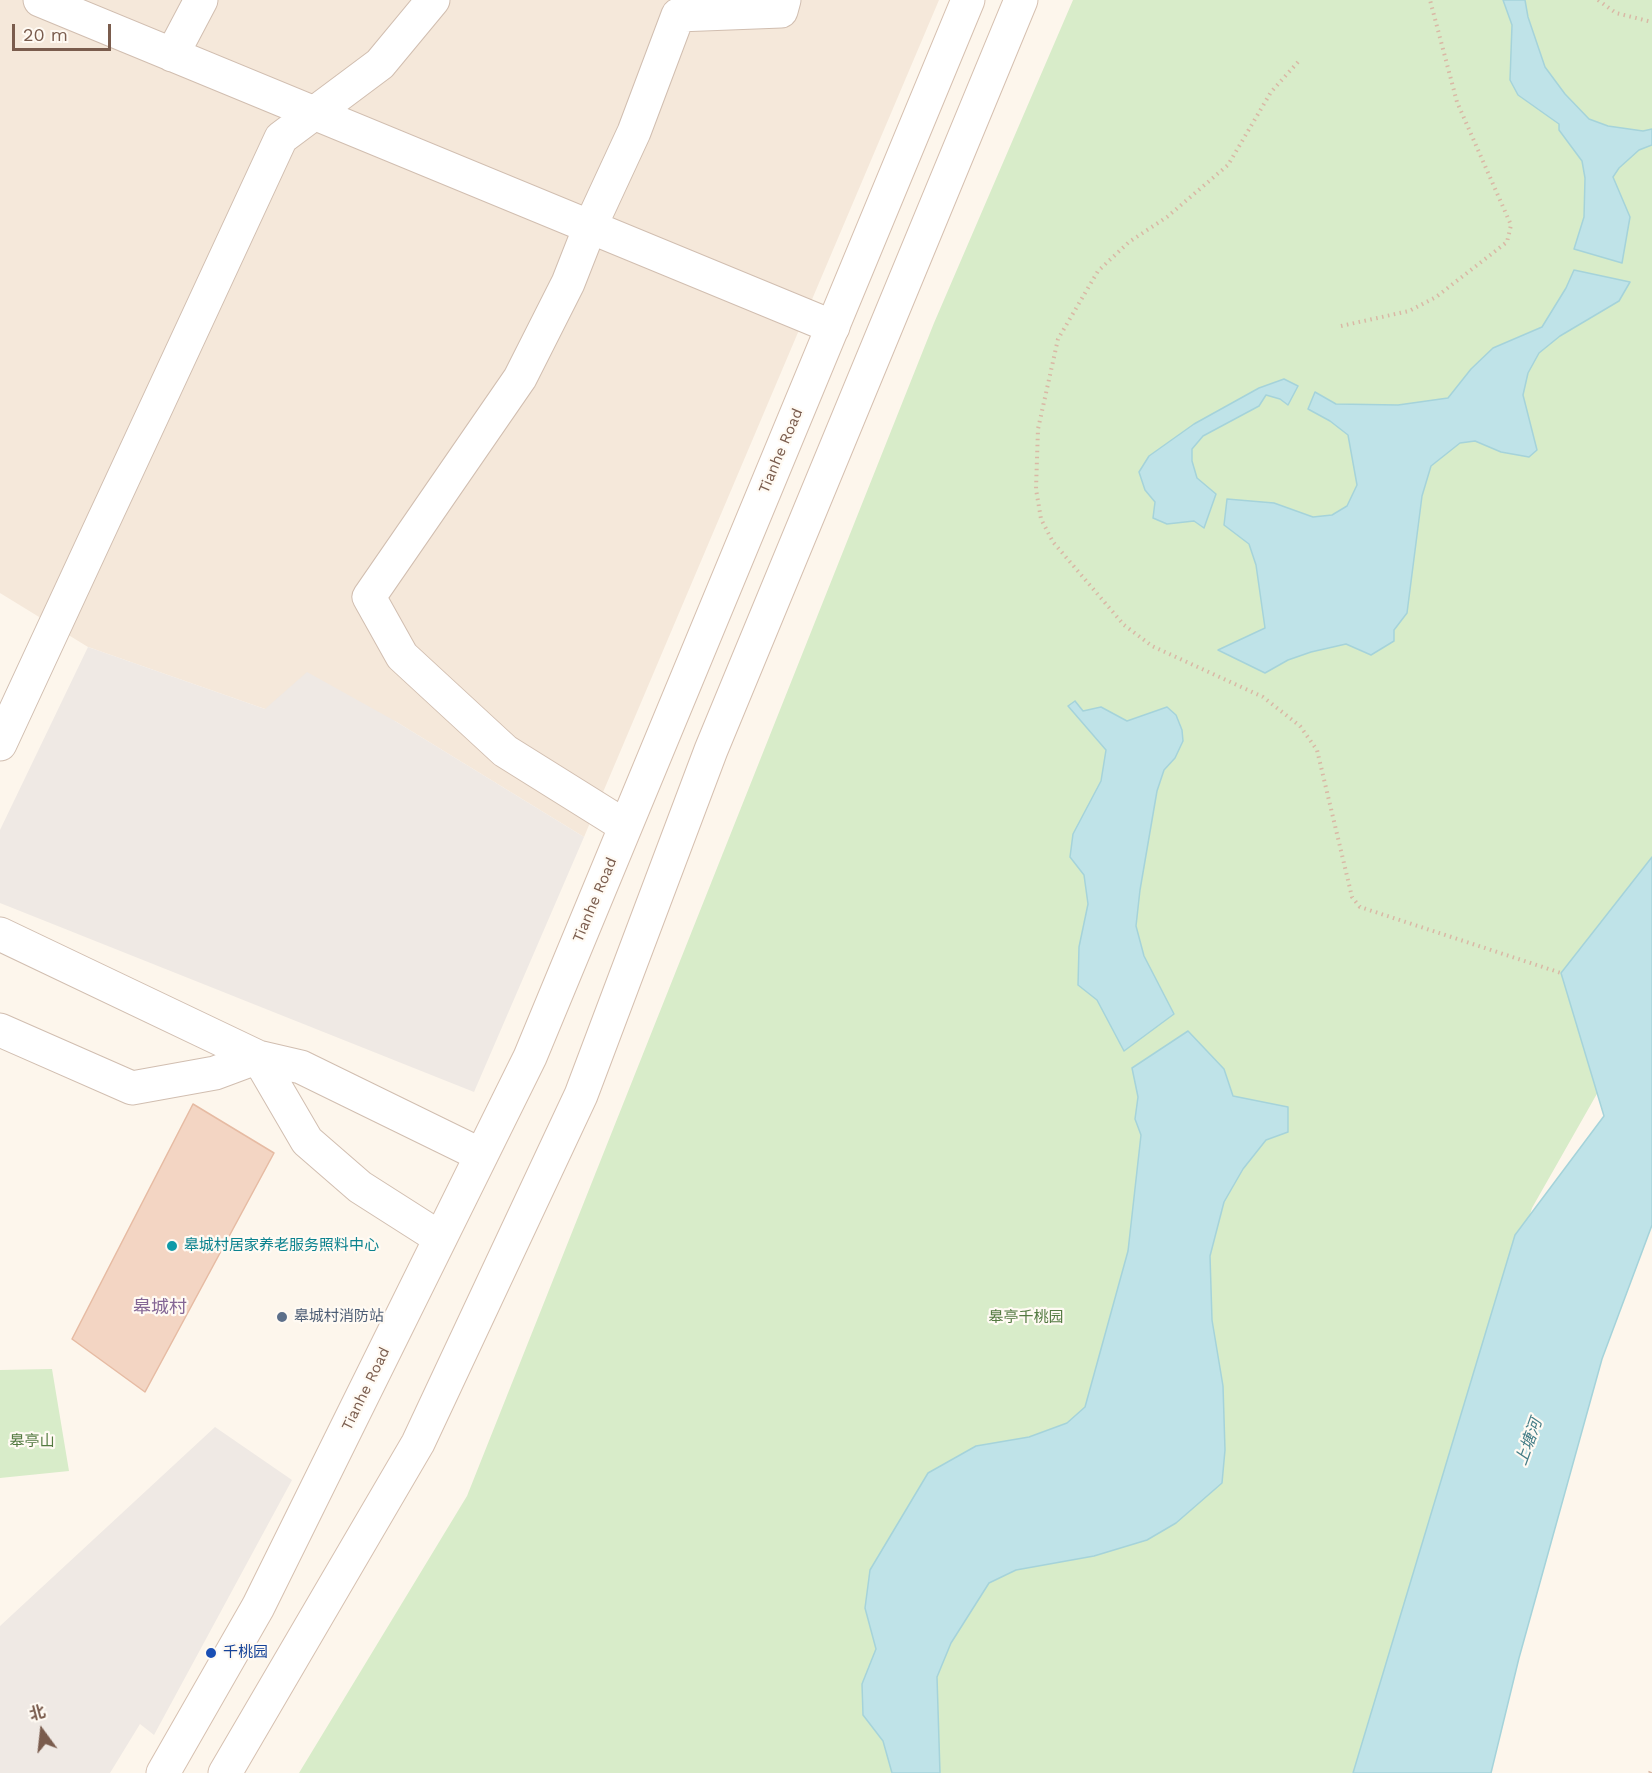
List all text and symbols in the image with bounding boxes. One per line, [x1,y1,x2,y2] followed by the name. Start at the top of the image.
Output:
[15,12,114,50] scale bar
[23,24,68,45] text: 20 m
[755,406,807,496] street label: Tianhe Road
[569,855,621,945] street label: Tianhe Road
[184,1237,379,1255] place label: 皋城村居家养老服务照料中心
[165,1239,179,1253] marker: 皋城村居家养老服务照料中心
[133,1297,187,1319] district label: 皋城村
[294,1308,384,1326] place label: 皋城村消防站
[989,1309,1063,1327] park label: 皋亭千桃园
[275,1310,289,1324] marker: 皋城村消防站
[338,1344,394,1434] street label: Tianhe Road
[1512,1416,1546,1468] water label: 上塘河
[10,1433,54,1451] park label: 皋亭山
[223,1644,268,1662] place label: 千桃园
[204,1646,218,1660] marker: 千桃园
[12,1701,72,1761] north arrow
[27,1702,47,1724] text: 北

